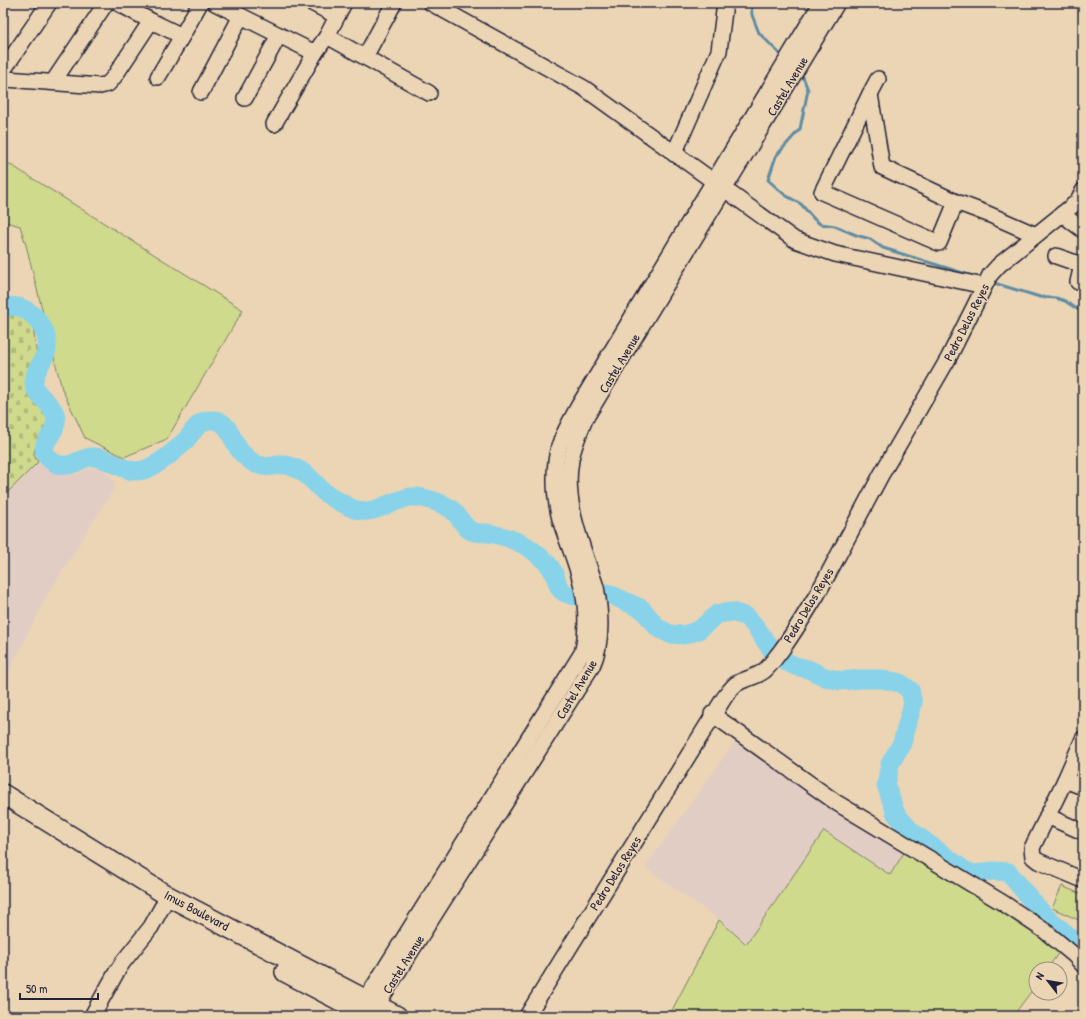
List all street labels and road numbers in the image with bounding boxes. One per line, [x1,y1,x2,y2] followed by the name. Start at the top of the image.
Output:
[762,53,812,119] street label: Castel Avenue
[939,280,993,364] street label: Pedro Delos Reyes
[594,330,644,396] street label: Castel Avenue
[779,564,837,646] street label: Pedro Delos Reyes
[551,656,601,722] street label: Castel Avenue
[585,832,645,914] street label: Pedro Delos Reyes
[161,885,233,935] street label: Imus Boulevard
[378,931,428,997] street label: Castel Avenue

